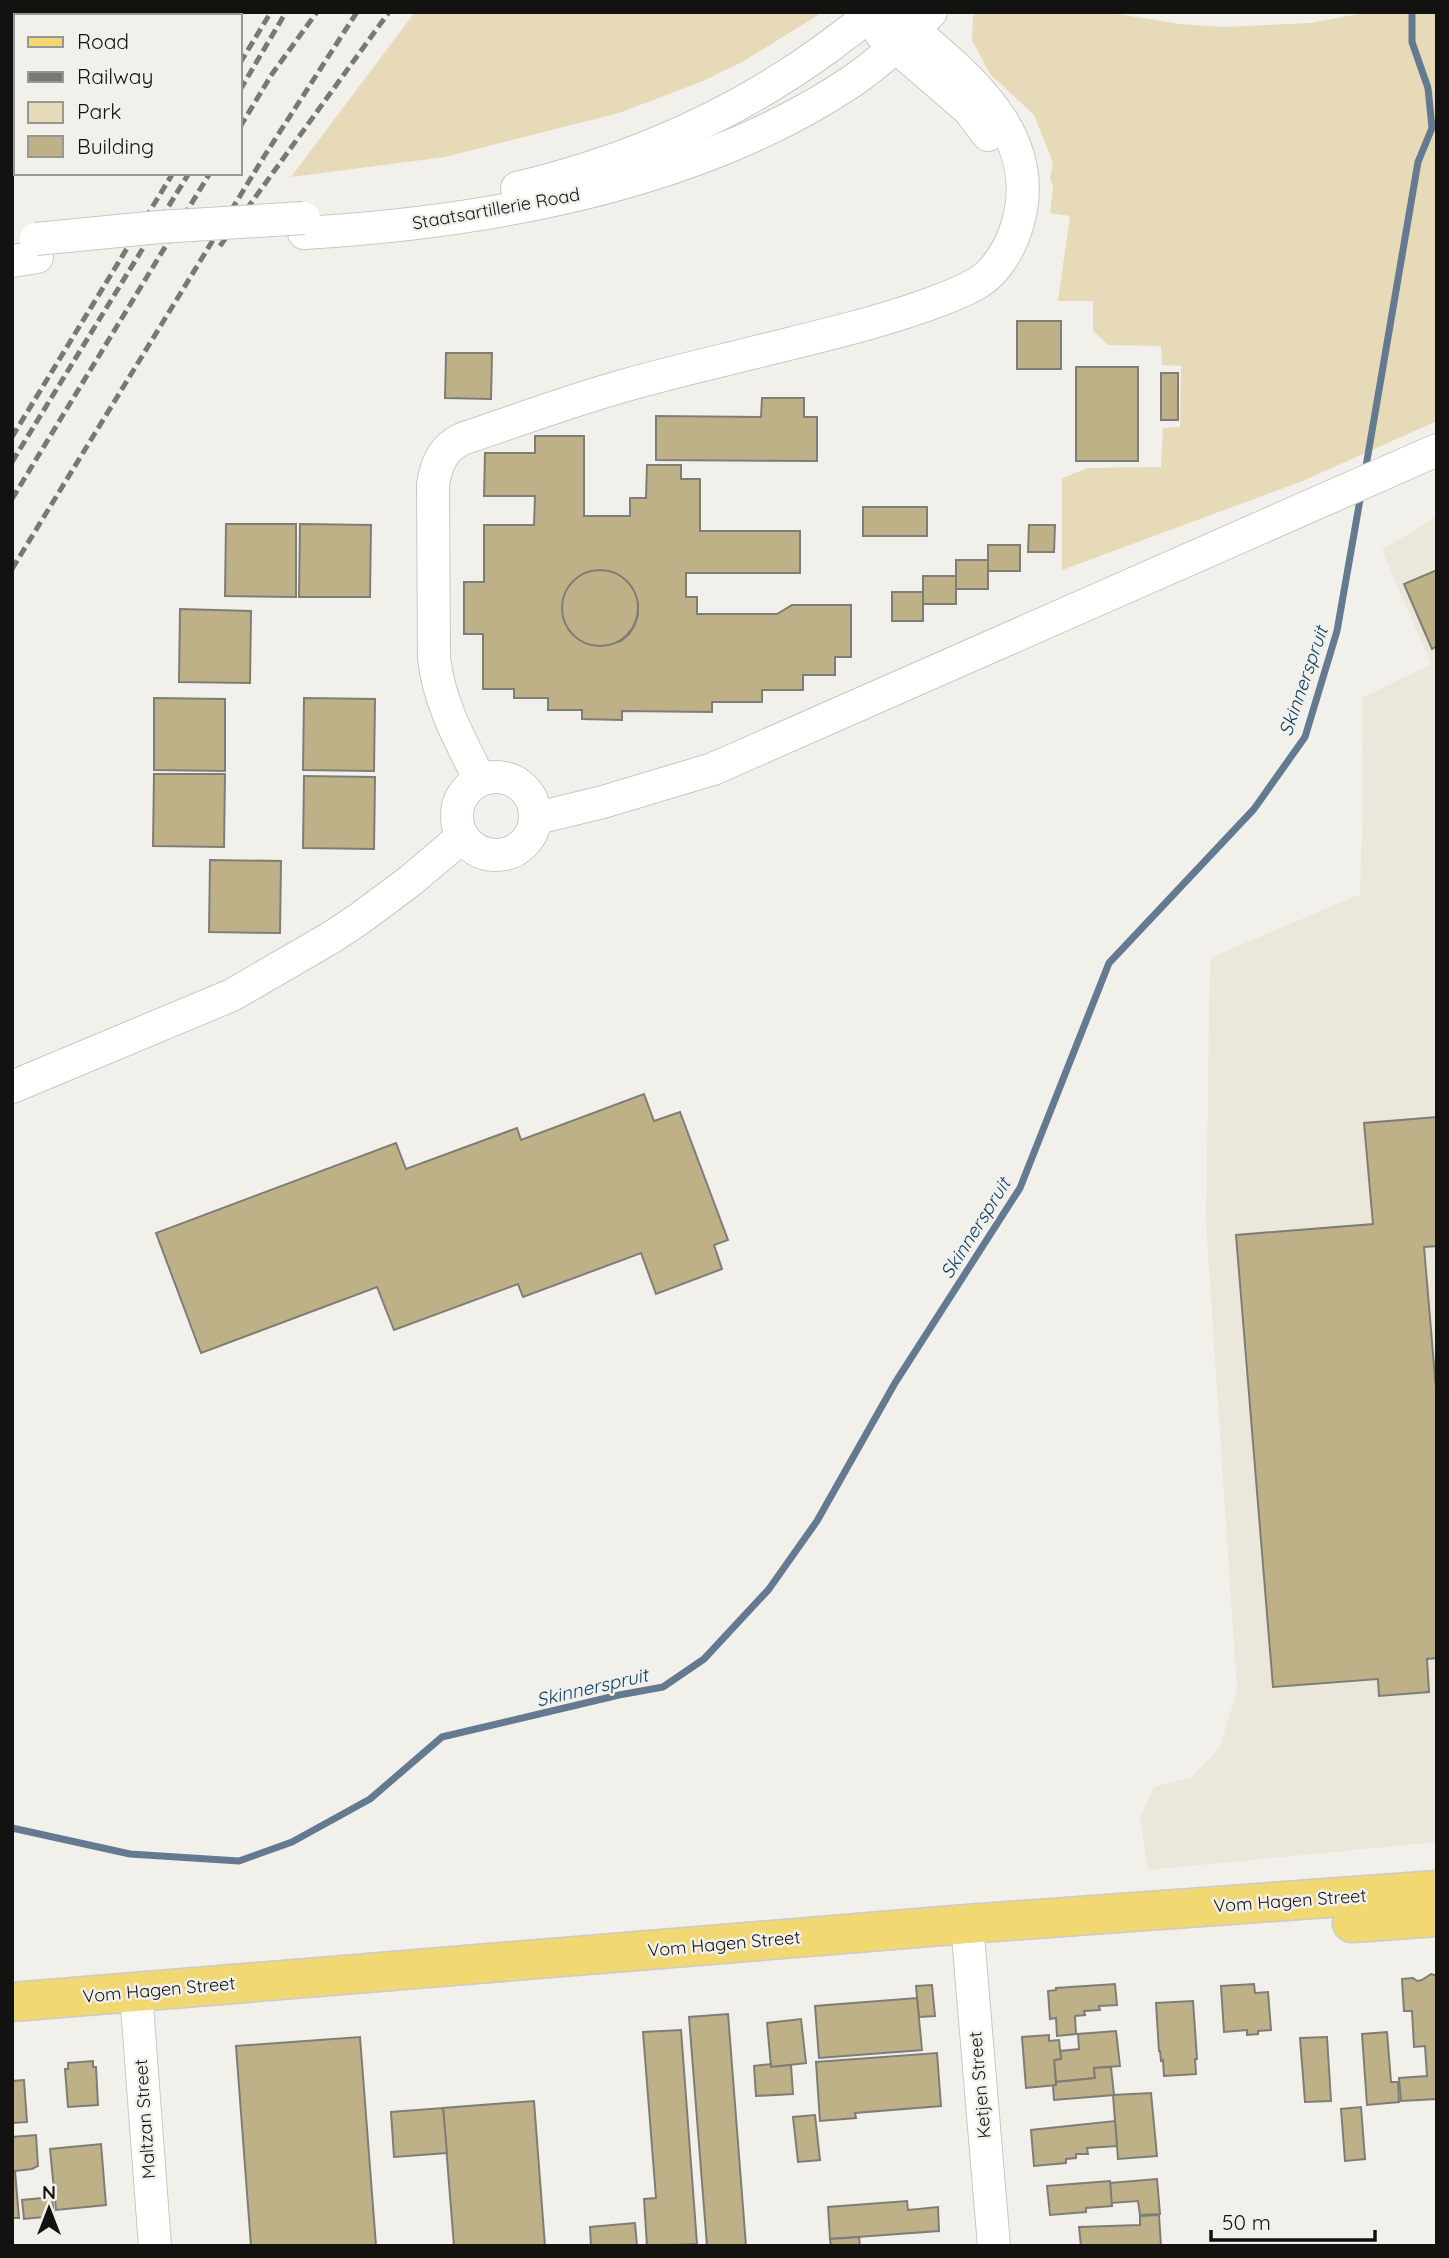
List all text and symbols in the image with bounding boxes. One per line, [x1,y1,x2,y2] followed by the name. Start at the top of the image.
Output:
[14,14,242,175] legend
[77,28,129,54] text: Road
[77,63,153,89] text: Railway
[77,98,121,124] text: Park
[77,133,154,159] text: Building
[410,182,582,235] street label: Staatsartillerie Road
[1273,621,1334,739] water label: Skinnerspruit
[935,1171,1017,1283] water label: Skinnerspruit
[534,1662,653,1712] water label: Skinnerspruit
[1213,1884,1367,1917] street label: Vom Hagen Street
[647,1925,801,1962] street label: Vom Hagen Street
[82,1971,236,2008] street label: Vom Hagen Street
[963,2030,996,2140] street label: Ketjen Street
[129,2058,160,2180] street label: Maltzan Street
[14,2174,84,2244] north arrow
[42,2180,56,2204] text: N
[1211,2198,1376,2242] scale bar
[1222,2209,1271,2235] text: 50 m

